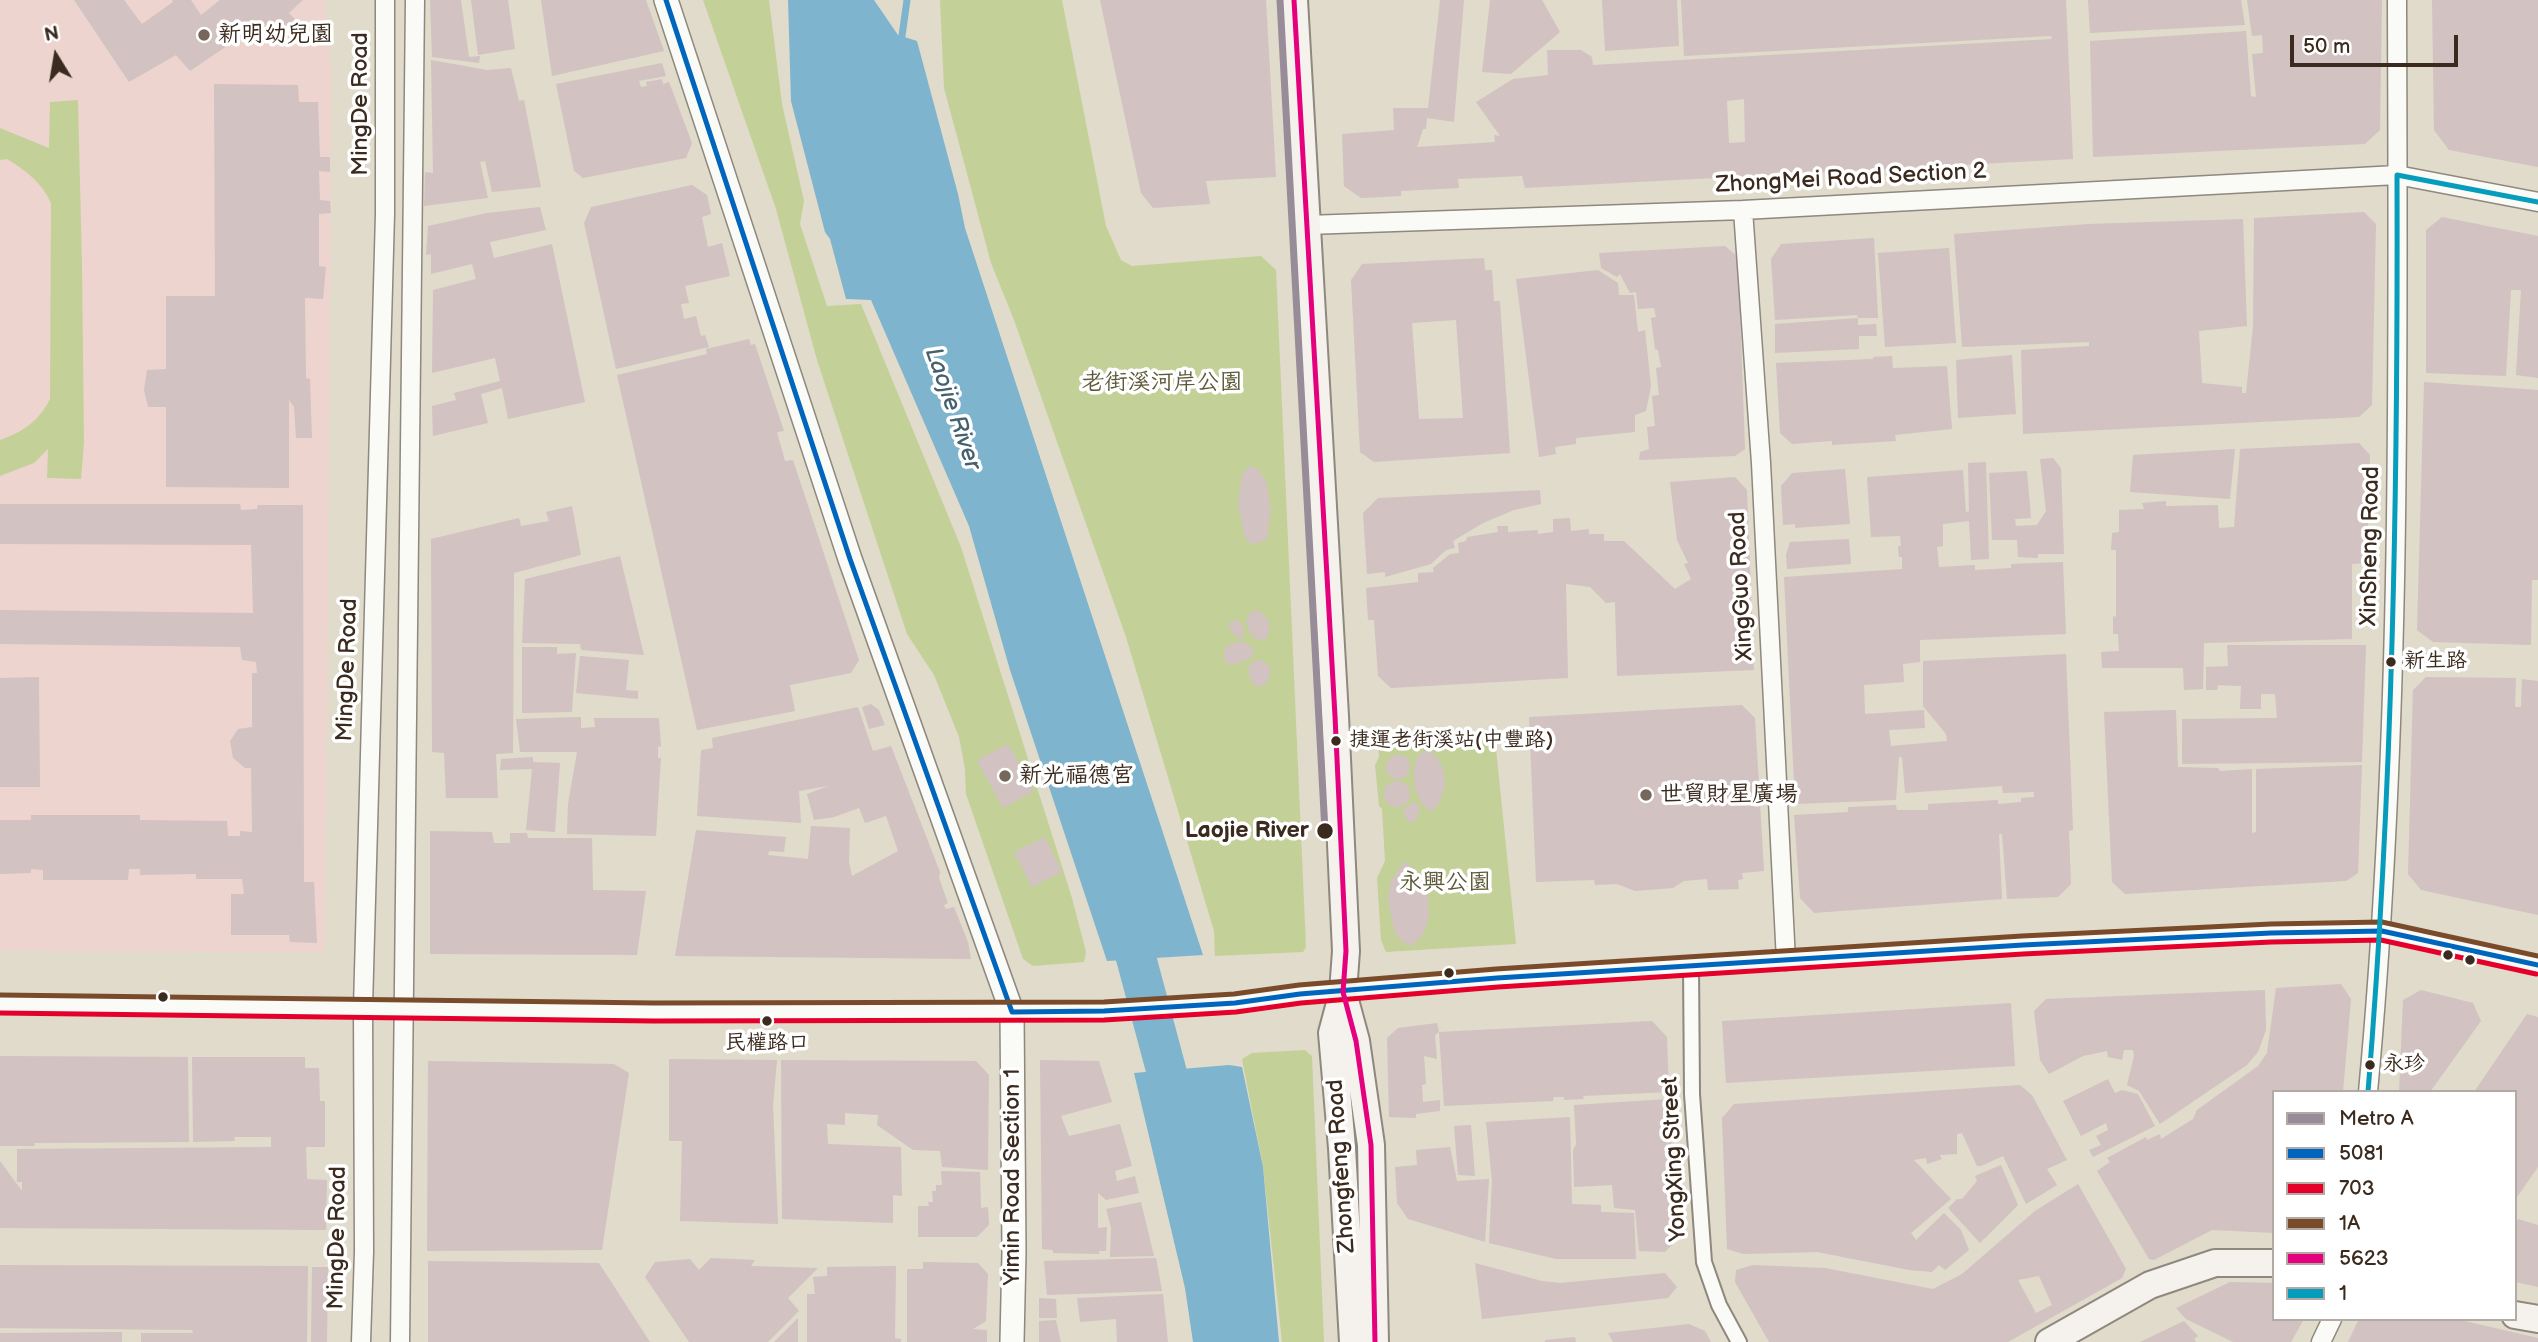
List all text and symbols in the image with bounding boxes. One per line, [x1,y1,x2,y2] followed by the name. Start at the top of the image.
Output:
[21,21,91,91] north arrow
[218,21,333,49] place label: 新明幼兒園
[2293,21,2461,65] scale bar
[43,22,61,48] text: N
[196,27,212,43] marker: 新明幼兒園
[347,32,375,176] street label: MingDe Road
[2303,34,2350,59] text: 50 m
[1715,158,1987,200] street label: ZhongMei Road Section 2
[918,344,986,474] water label: Laojie River
[1082,369,1242,397] park label: 老街溪河岸公園
[2356,466,2386,626] street label: XinSheng Road
[1724,511,1760,661] street label: XingGuo Road
[332,598,364,742] street label: MingDe Road
[2404,649,2467,675] place label: 新生路
[2384,655,2398,669] marker: 新生路
[1349,728,1553,754] place label: 捷運老街溪站(中豐路)
[1329,734,1343,748] marker: 捷運老街溪站(中豐路)
[1019,762,1134,790] place label: 新光福德宮
[997,768,1013,784] marker: 新光福德宮
[1660,781,1798,809] place label: 世貿財星廣場
[1638,787,1654,803] marker: 世貿財星廣場
[1185,817,1309,845] place label: Laojie River
[1315,821,1335,841] marker: Laojie River
[1399,869,1491,897] park label: 永興公園
[2441,948,2455,962] unlabelled marker
[2463,953,2477,967] unlabelled marker
[1442,966,1456,980] unlabelled marker
[156,990,170,1004] unlabelled marker
[760,1014,774,1028] marker: 民權路口
[725,1031,809,1057] place label: 民權路口
[2383,1052,2425,1078] place label: 永珍
[2363,1058,2377,1072] marker: 永珍
[999,1069,1027,1285] street label: Yimin Road Section 1
[1657,1076,1693,1242] street label: YongXing Street
[1322,1078,1362,1254] street label: Zhongfeng Road
[2272,1090,2517,1321] legend
[2339,1106,2414,1131] text: Metro A
[2339,1141,2384,1166] text: 5081
[323,1166,353,1310] street label: MingDe Road
[2339,1176,2375,1201] text: 703
[2339,1211,2360,1236] text: 1A
[2339,1246,2389,1271] text: 5623
[2339,1281,2347,1306] text: 1

